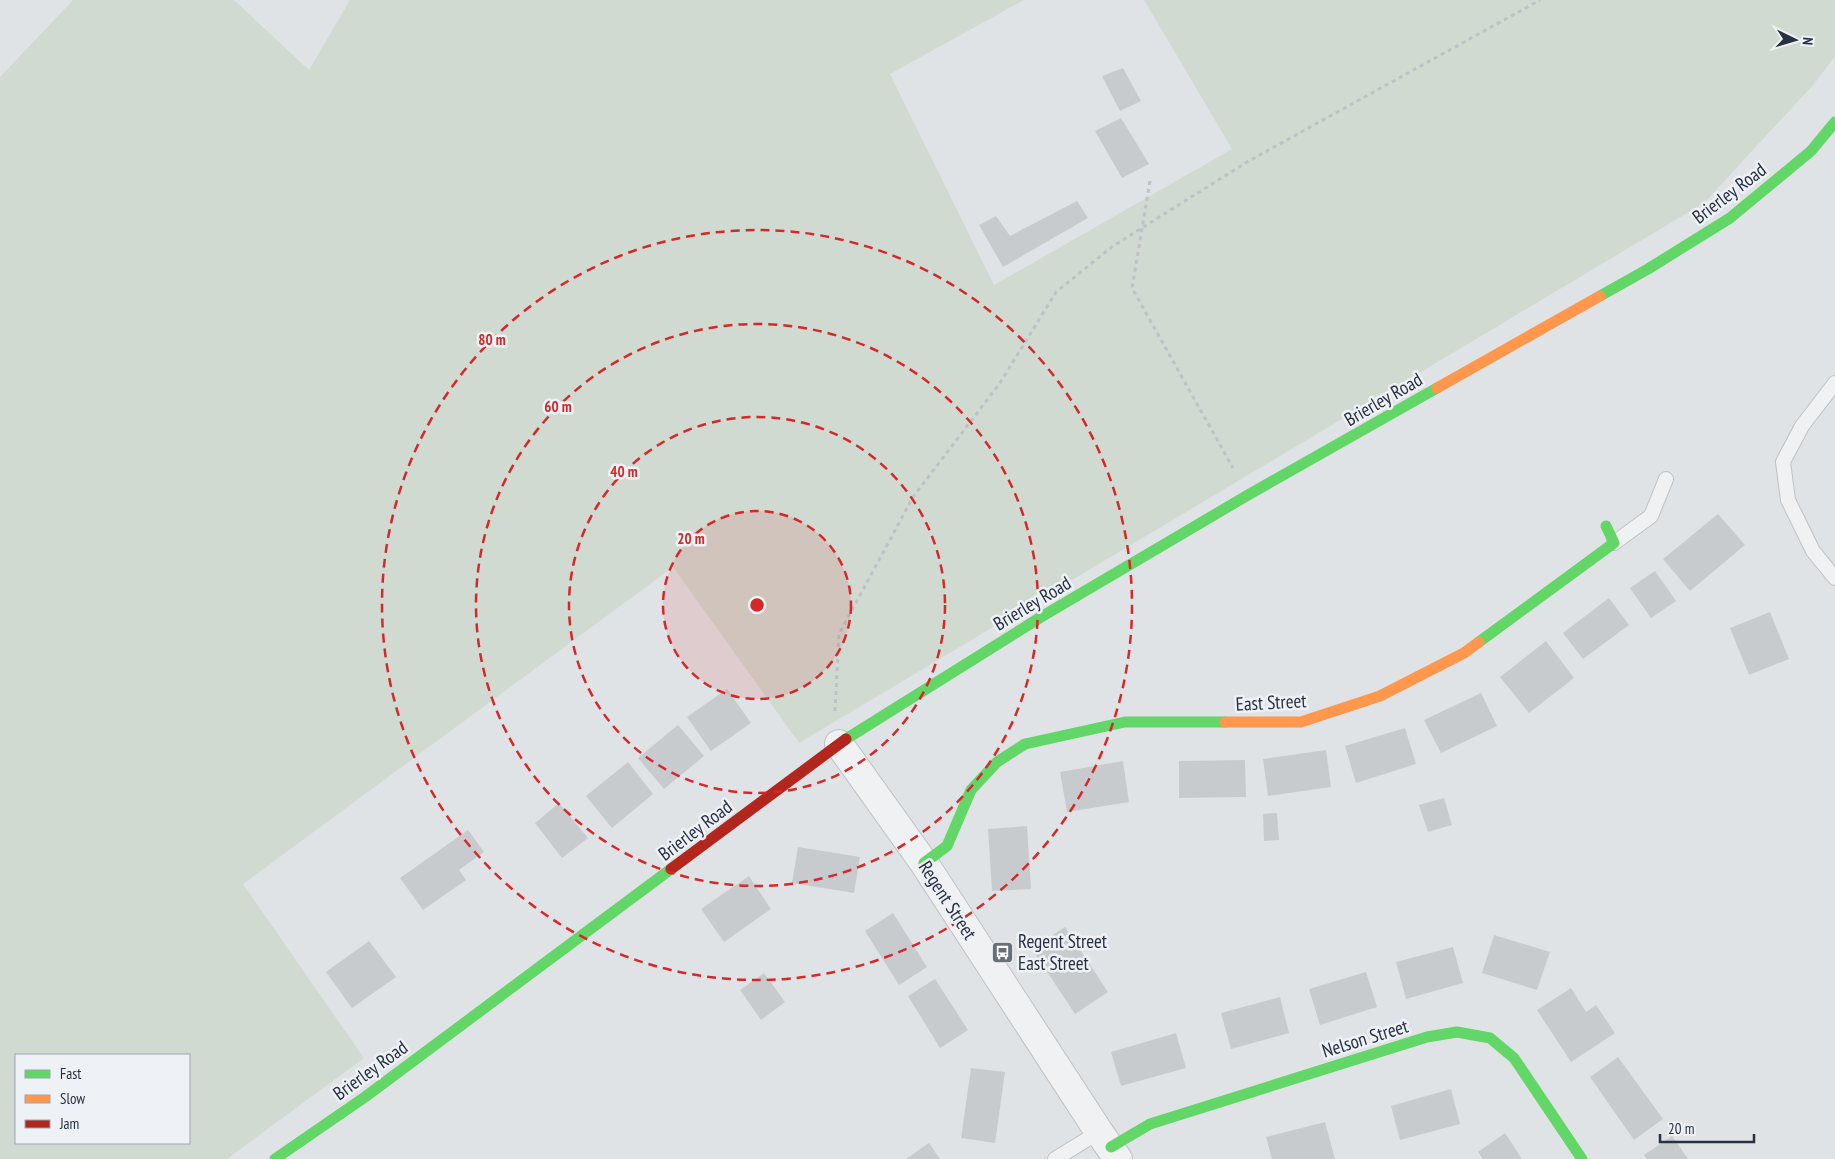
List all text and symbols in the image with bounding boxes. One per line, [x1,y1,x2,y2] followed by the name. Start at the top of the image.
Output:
[1770,15,1820,65] north arrow
[1799,37,1817,46] text: N
[1687,157,1771,229] street label: Brierley Road
[478,330,506,349] text: 80 m
[1340,367,1426,431] street label: Brierley Road
[544,397,572,416] text: 60 m
[610,462,638,481] text: 40 m
[677,529,705,548] text: 20 m
[989,570,1075,636] street label: Brierley Road
[748,596,766,614] centre of rings
[1235,688,1308,716] street label: East Street
[653,794,737,866] street label: Brierley Road
[914,856,983,945] street label: Regent Street
[1018,929,1108,975] place label: Regent Street East Street
[990,940,1014,964] bus stop icon: Regent Street East Street
[1319,1013,1412,1062] street label: Nelson Street
[328,1035,412,1105] street label: Brierley Road
[15,1054,190,1144] legend
[60,1064,81,1083] text: Fast
[60,1089,85,1108] text: Slow
[1660,1112,1754,1144] scale bar
[59,1114,79,1133] text: Jam
[1668,1119,1694,1138] text: 20 m

